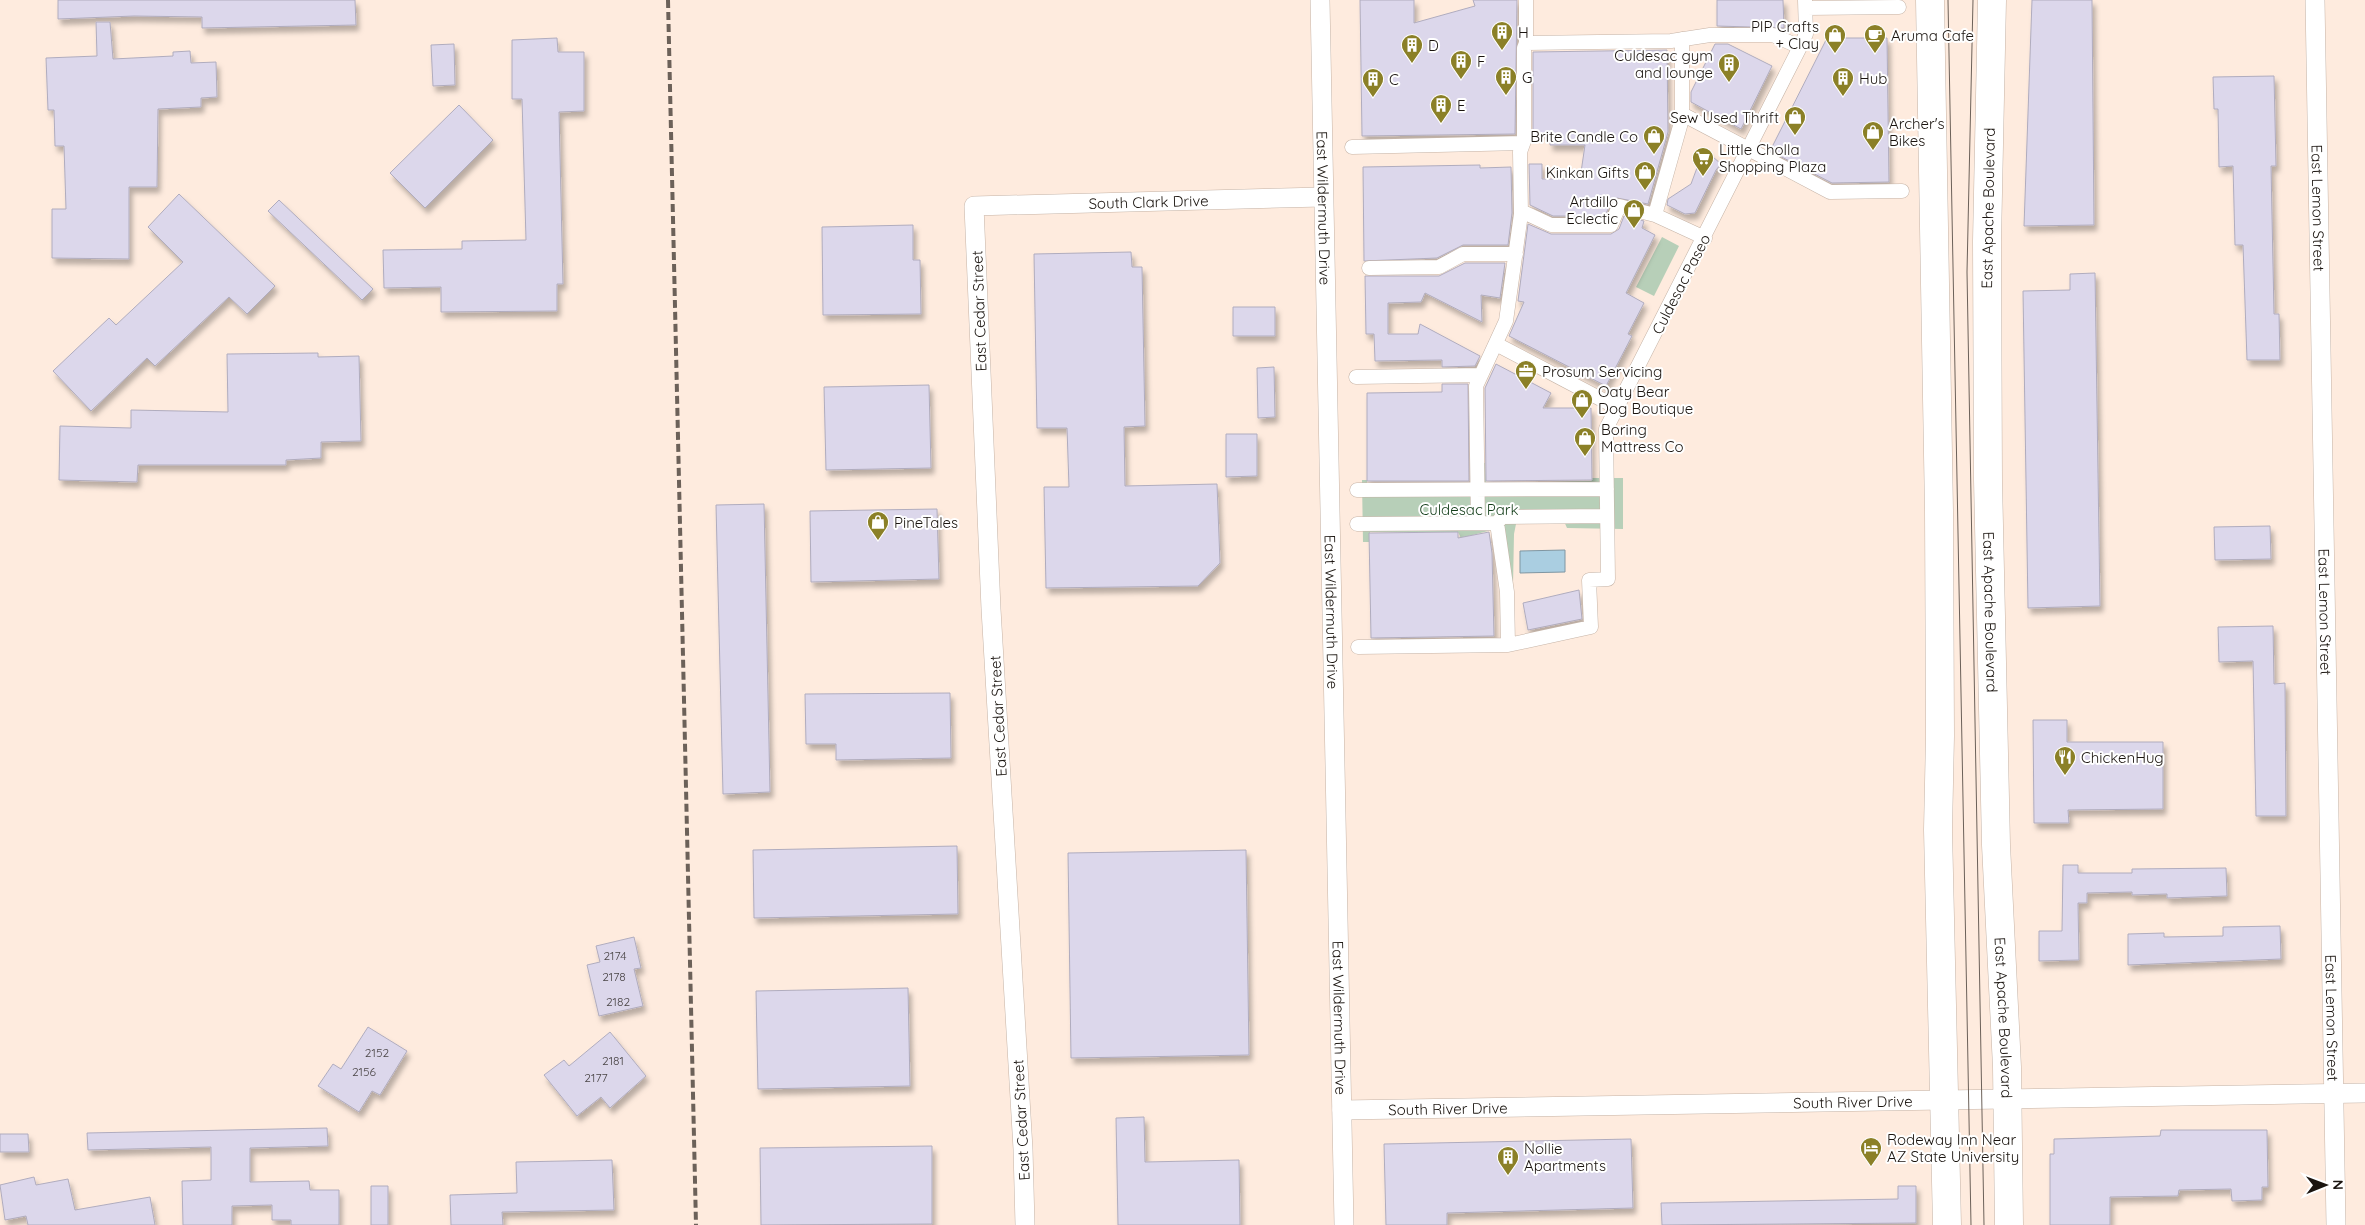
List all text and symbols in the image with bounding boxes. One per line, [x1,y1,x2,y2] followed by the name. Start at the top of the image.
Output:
[1751,17,1819,53] place label: PIP Crafts + Clay
[1490,20,1514,51] building icon: H
[1518,23,1529,42] place label: H
[1823,23,1847,54] shop icon: PIP Crafts + Clay
[1863,23,1887,54] cafe icon: Aruma Cafe
[1891,26,1974,45] place label: Aruma Cafe
[1400,33,1424,64] building icon: D
[1428,36,1439,55] place label: D
[1614,46,1713,82] place label: Culdesac gym and lounge
[1449,49,1473,80] building icon: F
[1477,52,1486,71] place label: F
[1717,52,1741,83] building icon: Culdesac gym and lounge
[1494,65,1518,96] building icon: G
[1831,66,1855,97] building icon: Hub
[1361,67,1385,98] building icon: C
[1522,68,1532,87] place label: G
[1859,69,1887,88] place label: Hub
[1389,70,1399,89] place label: C
[1429,93,1453,124] building icon: E
[1457,96,1466,115] place label: E
[1783,105,1807,136] shop icon: Sew Used Thrift
[1670,108,1779,127] place label: Sew Used Thrift
[1889,114,1945,150] place label: Archer's Bikes
[1861,120,1885,151] shop icon: Archer's Bikes
[1642,124,1666,155] shop icon: Brite Candle Co
[1530,127,1638,146] place label: Brite Candle Co
[1977,127,1999,289] street label: East Apache Boulevard
[1313,131,1335,285] street label: East Wildermuth Drive
[1719,140,1826,176] place label: Little Cholla Shopping Plaza
[2308,144,2329,272] street label: East Lemon Street
[1691,146,1715,177] supermarket icon: Little Cholla Shopping Plaza
[1633,160,1657,191] shop icon: Kinkan Gifts
[1546,163,1629,182] place label: Kinkan Gifts
[1088,190,1209,213] street label: South Clark Drive
[1566,192,1618,228] place label: Artdillo Eclectic
[1622,198,1646,229] shop icon: Artdillo Eclectic
[1648,231,1714,337] street label: Culdesac Paseo
[967,250,991,372] street label: East Cedar Street
[1514,359,1538,390] office icon: Prosum Servicing
[1542,362,1662,381] place label: Prosum Servicing
[1598,382,1693,418] place label: Oaty Bear Dog Boutique
[1570,388,1594,419] shop icon: Oaty Bear Dog Boutique
[1601,420,1684,456] place label: Boring Mattress Co
[1573,426,1597,457] shop icon: Boring Mattress Co
[1419,500,1519,519] park label: Culdesac Park
[866,510,890,541] shop icon: PineTales
[894,513,958,532] place label: PineTales
[1980,531,2002,693] street label: East Apache Boulevard
[1321,535,1343,689] street label: East Wildermuth Drive
[2315,548,2336,676] street label: East Lemon Street
[985,655,1011,777] street label: East Cedar Street
[2053,745,2077,776] restaurant icon: ChickenHug
[2081,748,2164,767] place label: ChickenHug
[1991,937,2017,1098] street label: East Apache Boulevard
[1329,940,1351,1095] street label: East Wildermuth Drive
[603,948,627,963] house number: 2174
[2322,954,2343,1081] street label: East Lemon Street
[602,969,626,984] house number: 2178
[606,994,630,1009] house number: 2182
[365,1045,389,1060] house number: 2152
[602,1053,624,1068] house number: 2181
[1008,1059,1034,1181] street label: East Cedar Street
[352,1064,377,1079] house number: 2156
[584,1070,608,1085] house number: 2177
[1793,1091,1913,1112] street label: South River Drive
[1388,1098,1508,1119] street label: South River Drive
[1887,1130,2019,1166] place label: Rodeway Inn Near AZ State University
[1859,1136,1883,1167] hotel icon: Rodeway Inn Near AZ State University
[1524,1139,1606,1175] place label: Nollie Apartments
[1496,1145,1520,1176] building icon: Nollie Apartments
[2300,1160,2350,1210] north arrow
[2329,1179,2347,1190] text: N

